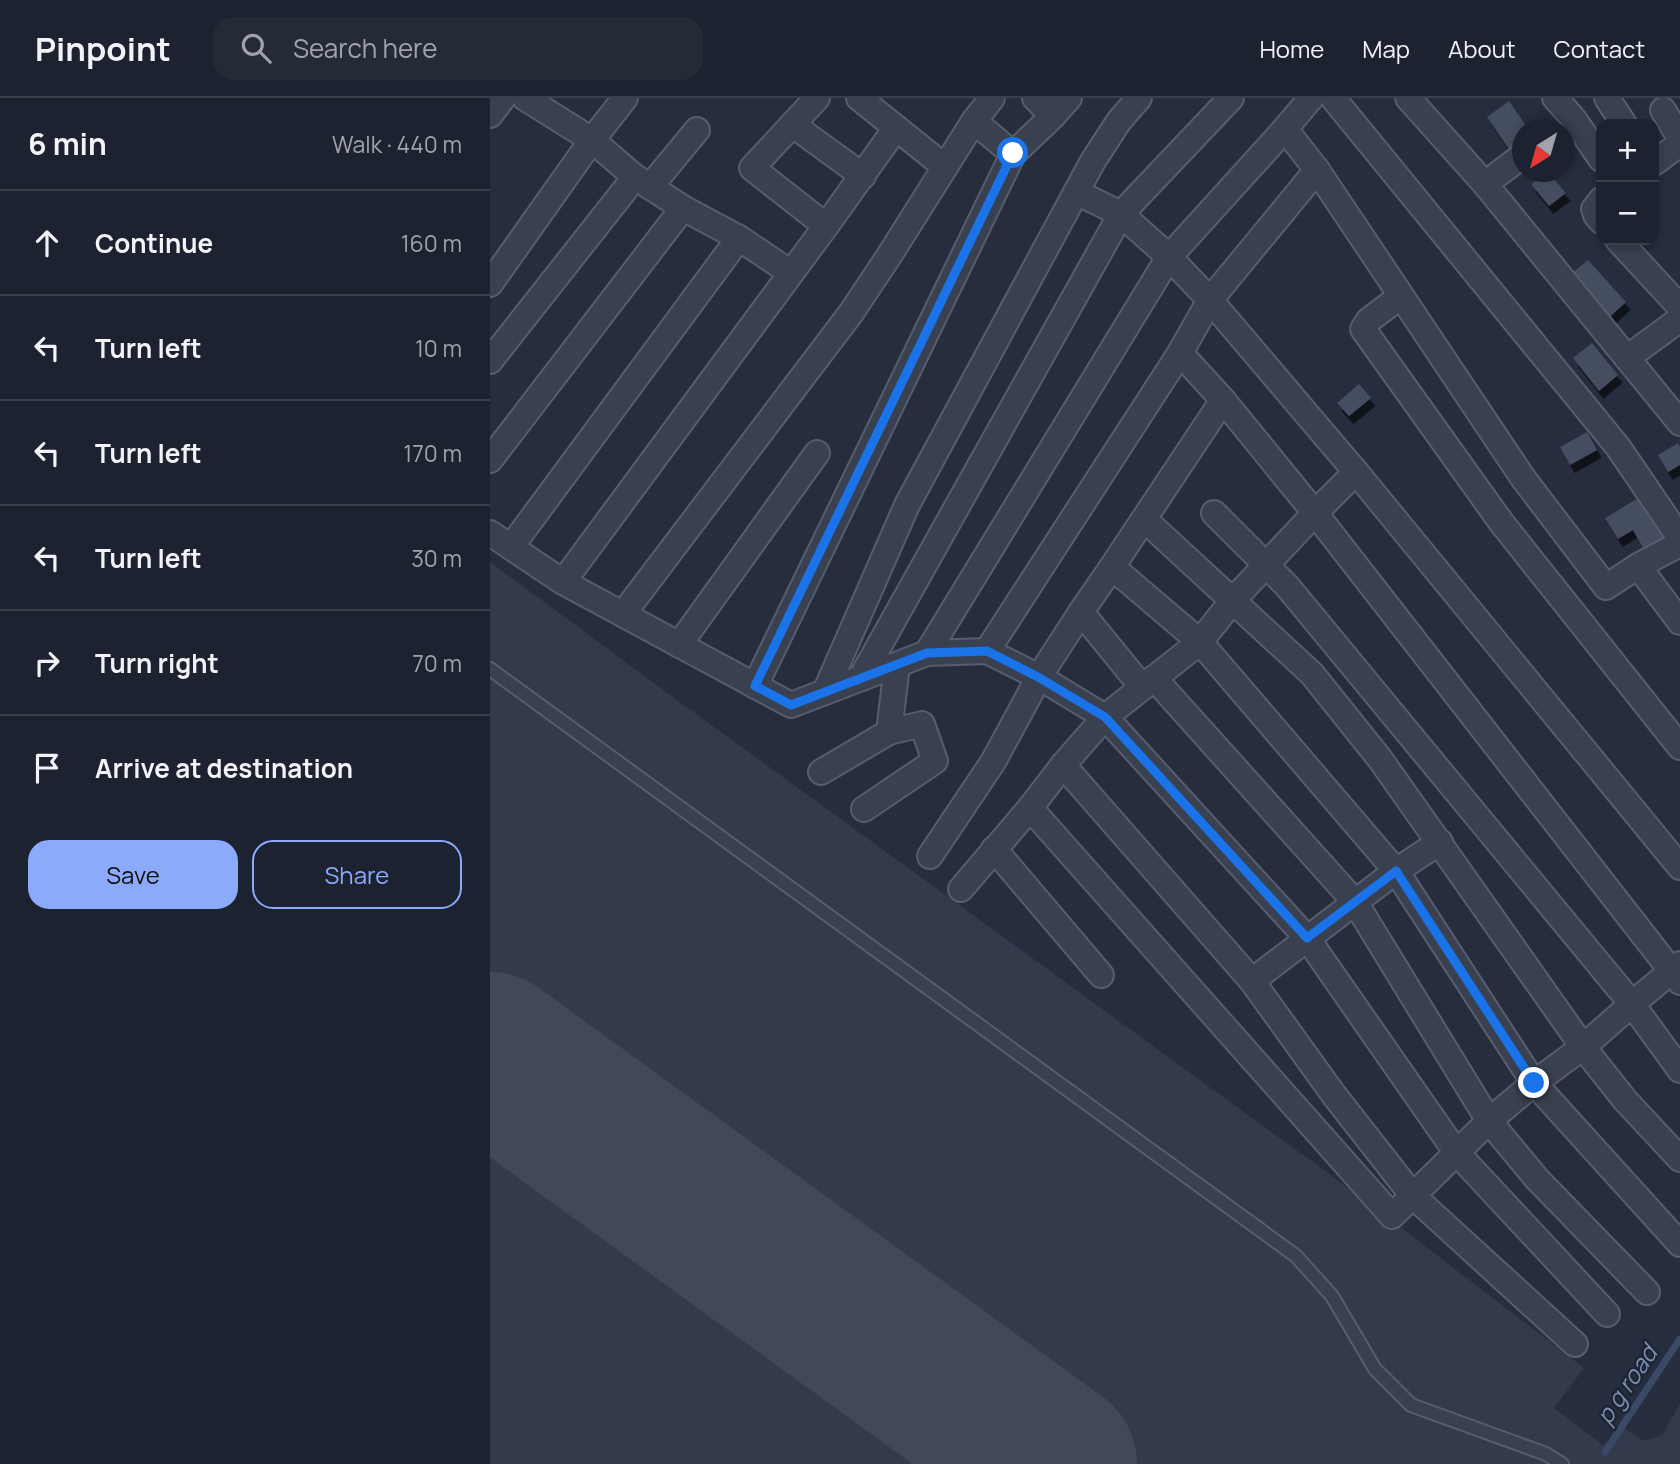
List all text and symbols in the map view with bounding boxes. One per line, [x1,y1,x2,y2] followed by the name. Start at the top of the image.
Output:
[213,17,703,80] search box
[35,26,171,71] text: Pinpoint
[237,29,275,67] icon: search
[293,30,437,66] text: Search here
[1259,32,1324,65] text: Home
[1362,32,1410,65] text: Map
[1448,32,1516,65] text: About
[1554,32,1645,65] text: Contact
[1512,119,1575,182] north arrow
[1596,119,1659,245] map controls
[1596,119,1659,182] button: +
[28,123,107,164] text: 6 min
[332,128,462,160] text: Walk · 440 m
[997,137,1028,168] route start
[1596,182,1659,245] button: −
[28,224,66,262] icon: ahead
[95,225,213,261] text: Continue
[401,227,462,259] text: 160 m
[28,329,66,367] icon: left
[95,330,202,366] text: Turn left
[415,332,462,364] text: 10 m
[28,434,66,472] icon: left
[95,435,202,471] text: Turn left
[403,437,462,469] text: 170 m
[28,539,66,577] icon: left
[95,540,202,576] text: Turn left
[411,542,462,574] text: 30 m
[28,644,66,682] icon: right
[95,645,219,681] text: Turn right
[412,647,462,679] text: 70 m
[28,749,66,787] icon: arrive
[95,750,353,786] text: Arrive at destination
[28,840,238,909] button: Save
[252,840,462,909] button: Share
[1518,1067,1549,1098] route end
[1587,1336,1666,1430] water label: p g road

